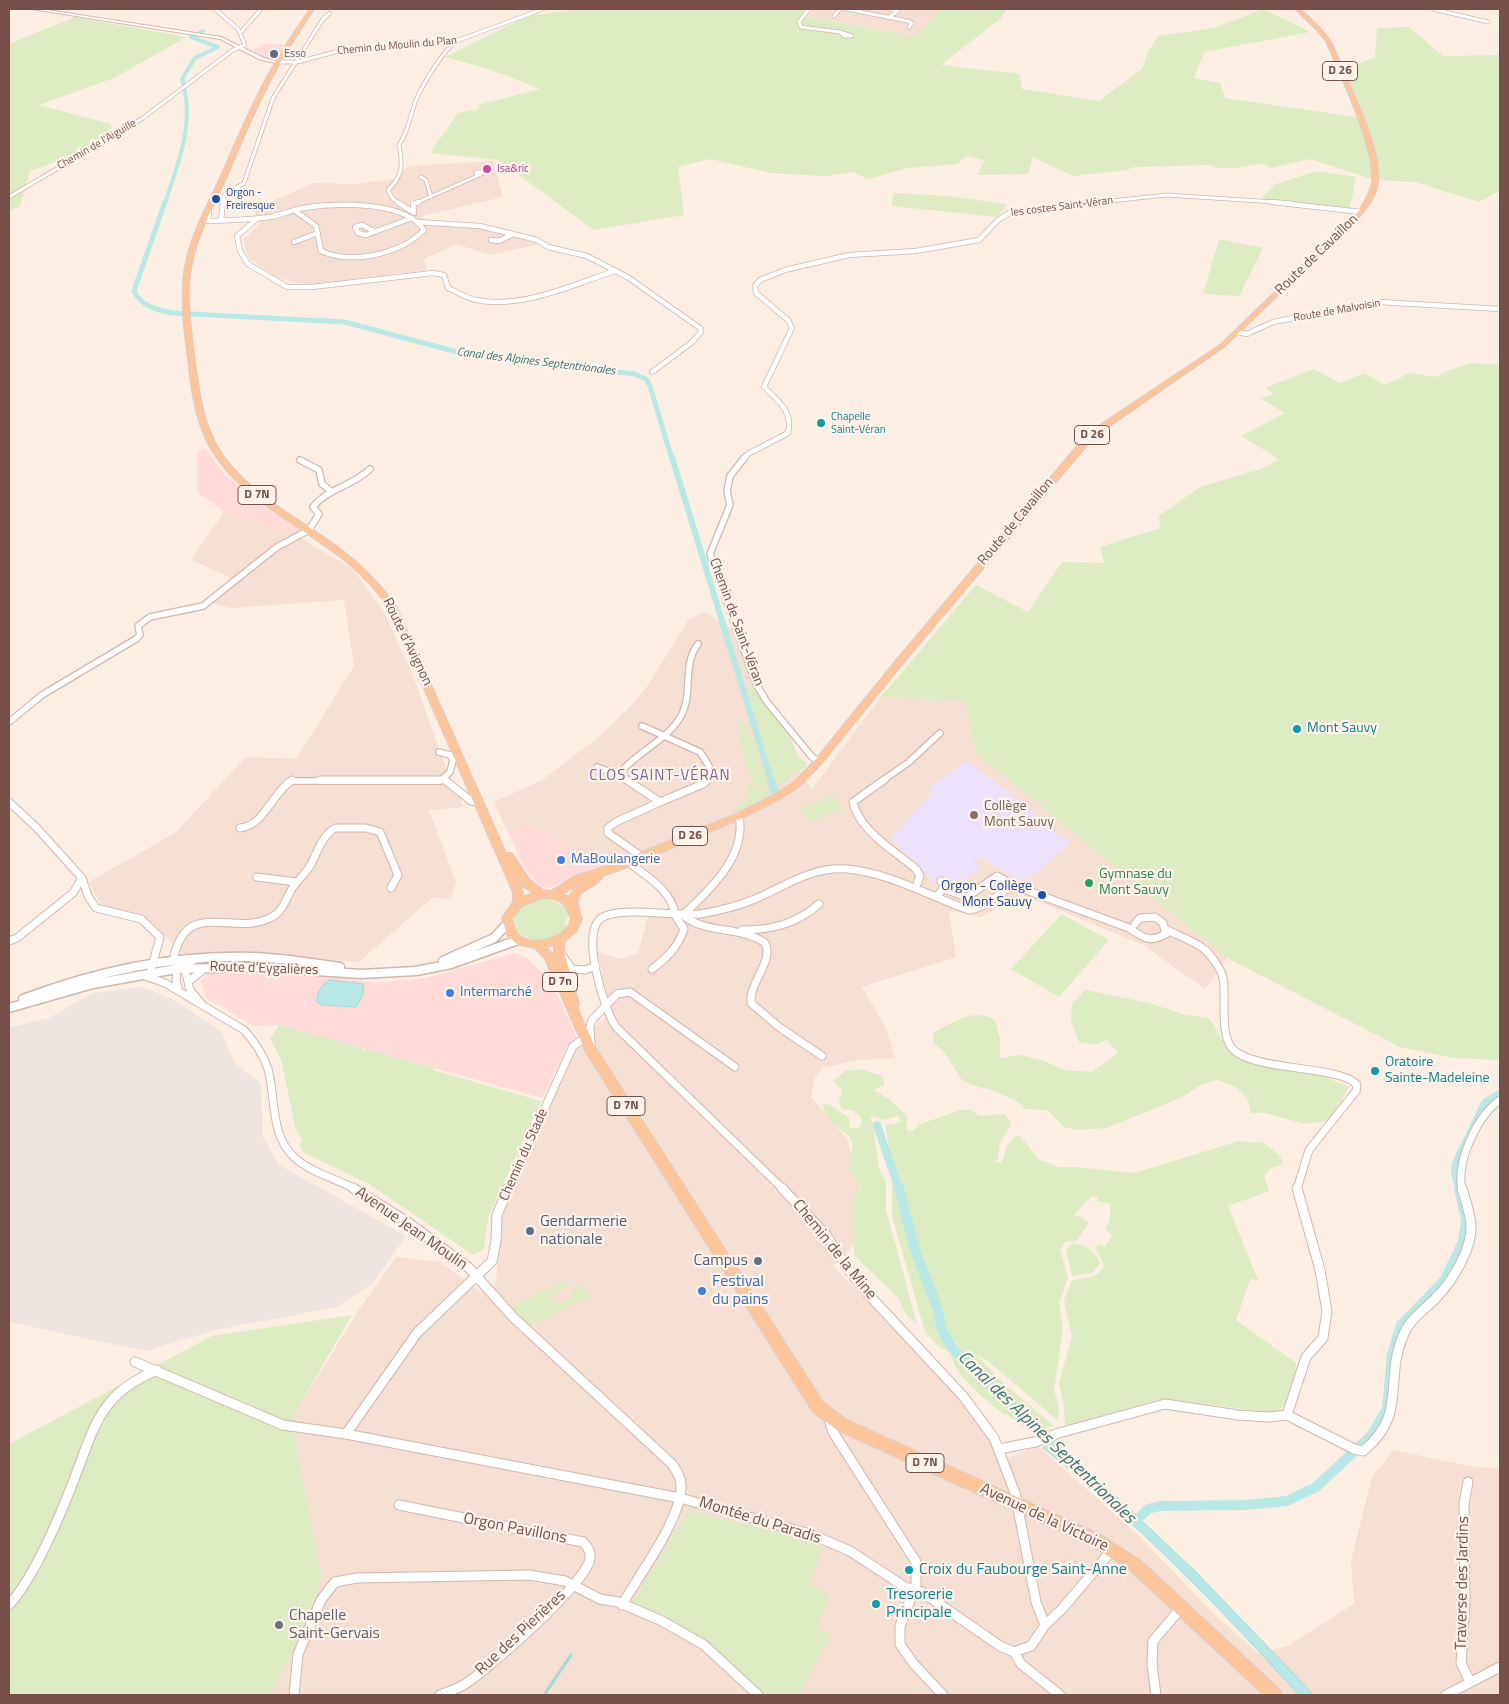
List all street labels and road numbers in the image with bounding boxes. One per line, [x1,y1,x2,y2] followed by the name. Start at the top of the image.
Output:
[337,34,457,58] street label: Chemin du Moulin du Plan
[1322,61,1358,80] road number: D 26
[55,117,139,173] street label: Chemin de l'Aiguille
[1010,194,1114,220] street label: les costes Saint-Véran
[1272,211,1362,299] street label: Route de Cavaillon
[1292,297,1382,325] street label: Route de Malvoisin
[1074,426,1110,444] road number: D 26
[975,475,1057,569] street label: Route de Cavaillon
[238,486,276,504] road number: D 7N
[705,556,767,688] street label: Chemin de Saint-Véran
[378,595,436,689] street label: Route d'Avignon
[672,826,708,846] road number: D 26
[209,959,319,979] street label: Route d’Eygalières
[542,972,578,992] road number: D 7n
[607,1096,645,1116] road number: D 7N
[496,1106,552,1204] street label: Chemin du Stade
[351,1183,471,1275] street label: Avenue Jean Moulin
[788,1196,880,1304] street label: Chemin de la Mine
[906,1454,944,1472] road number: D 7N
[977,1480,1111,1556] street label: Avenue de la Victoire
[697,1493,823,1549] street label: Montée du Paradis
[462,1510,568,1548] street label: Orgon Pavillons
[1452,1516,1474,1650] street label: Traverse des Jardins
[472,1586,570,1680] street label: Rue des Pierières

